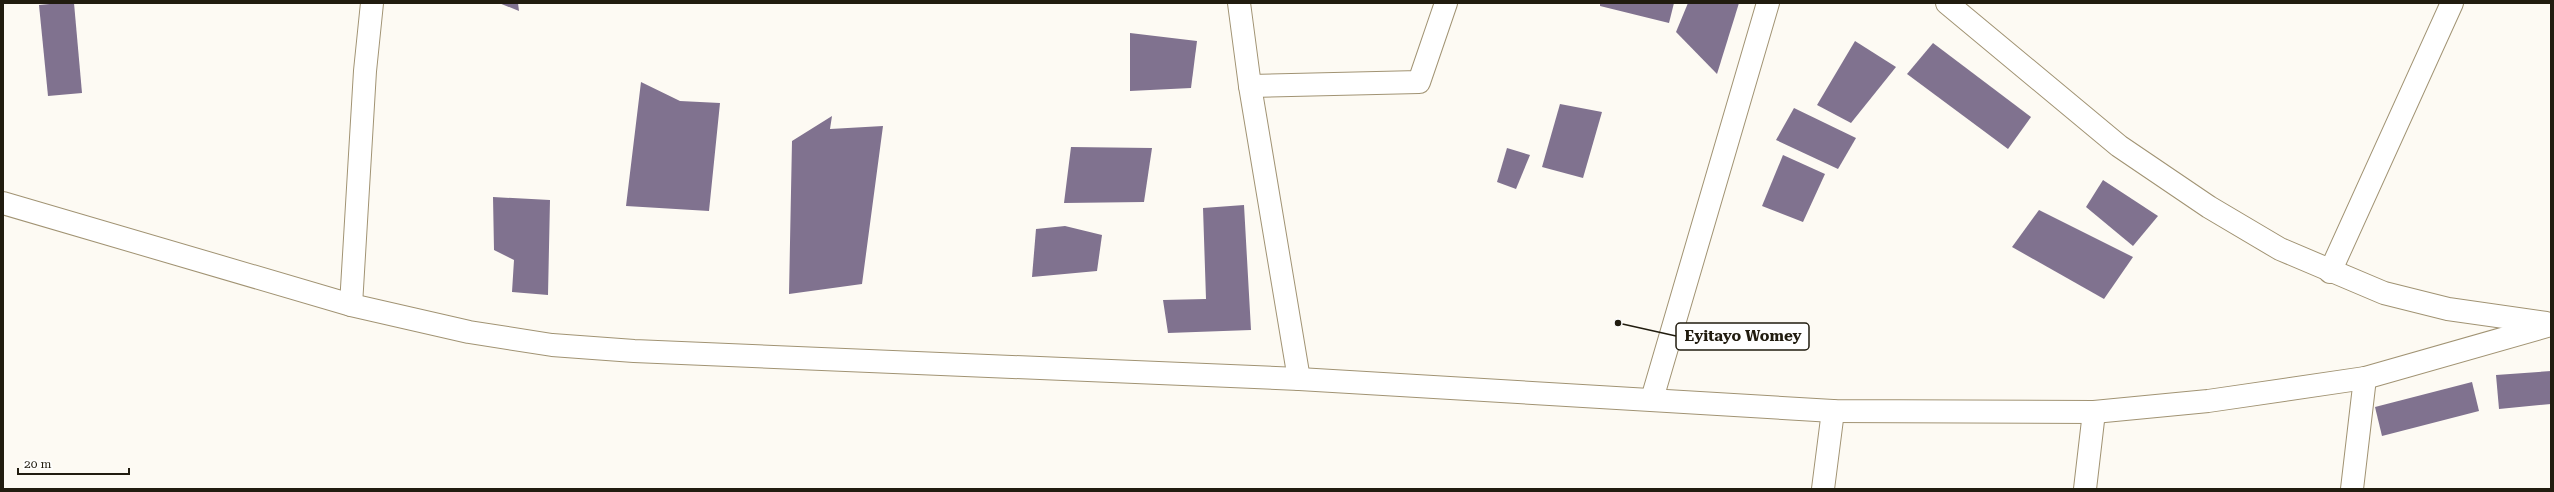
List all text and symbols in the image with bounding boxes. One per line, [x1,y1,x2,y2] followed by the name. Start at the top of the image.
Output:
[1676,323,1809,350] callout: Eyitayo Womey
[1685,327,1801,345] text: Eyitayo Womey
[18,450,129,476] scale bar
[24,457,51,471] text: 20 m

